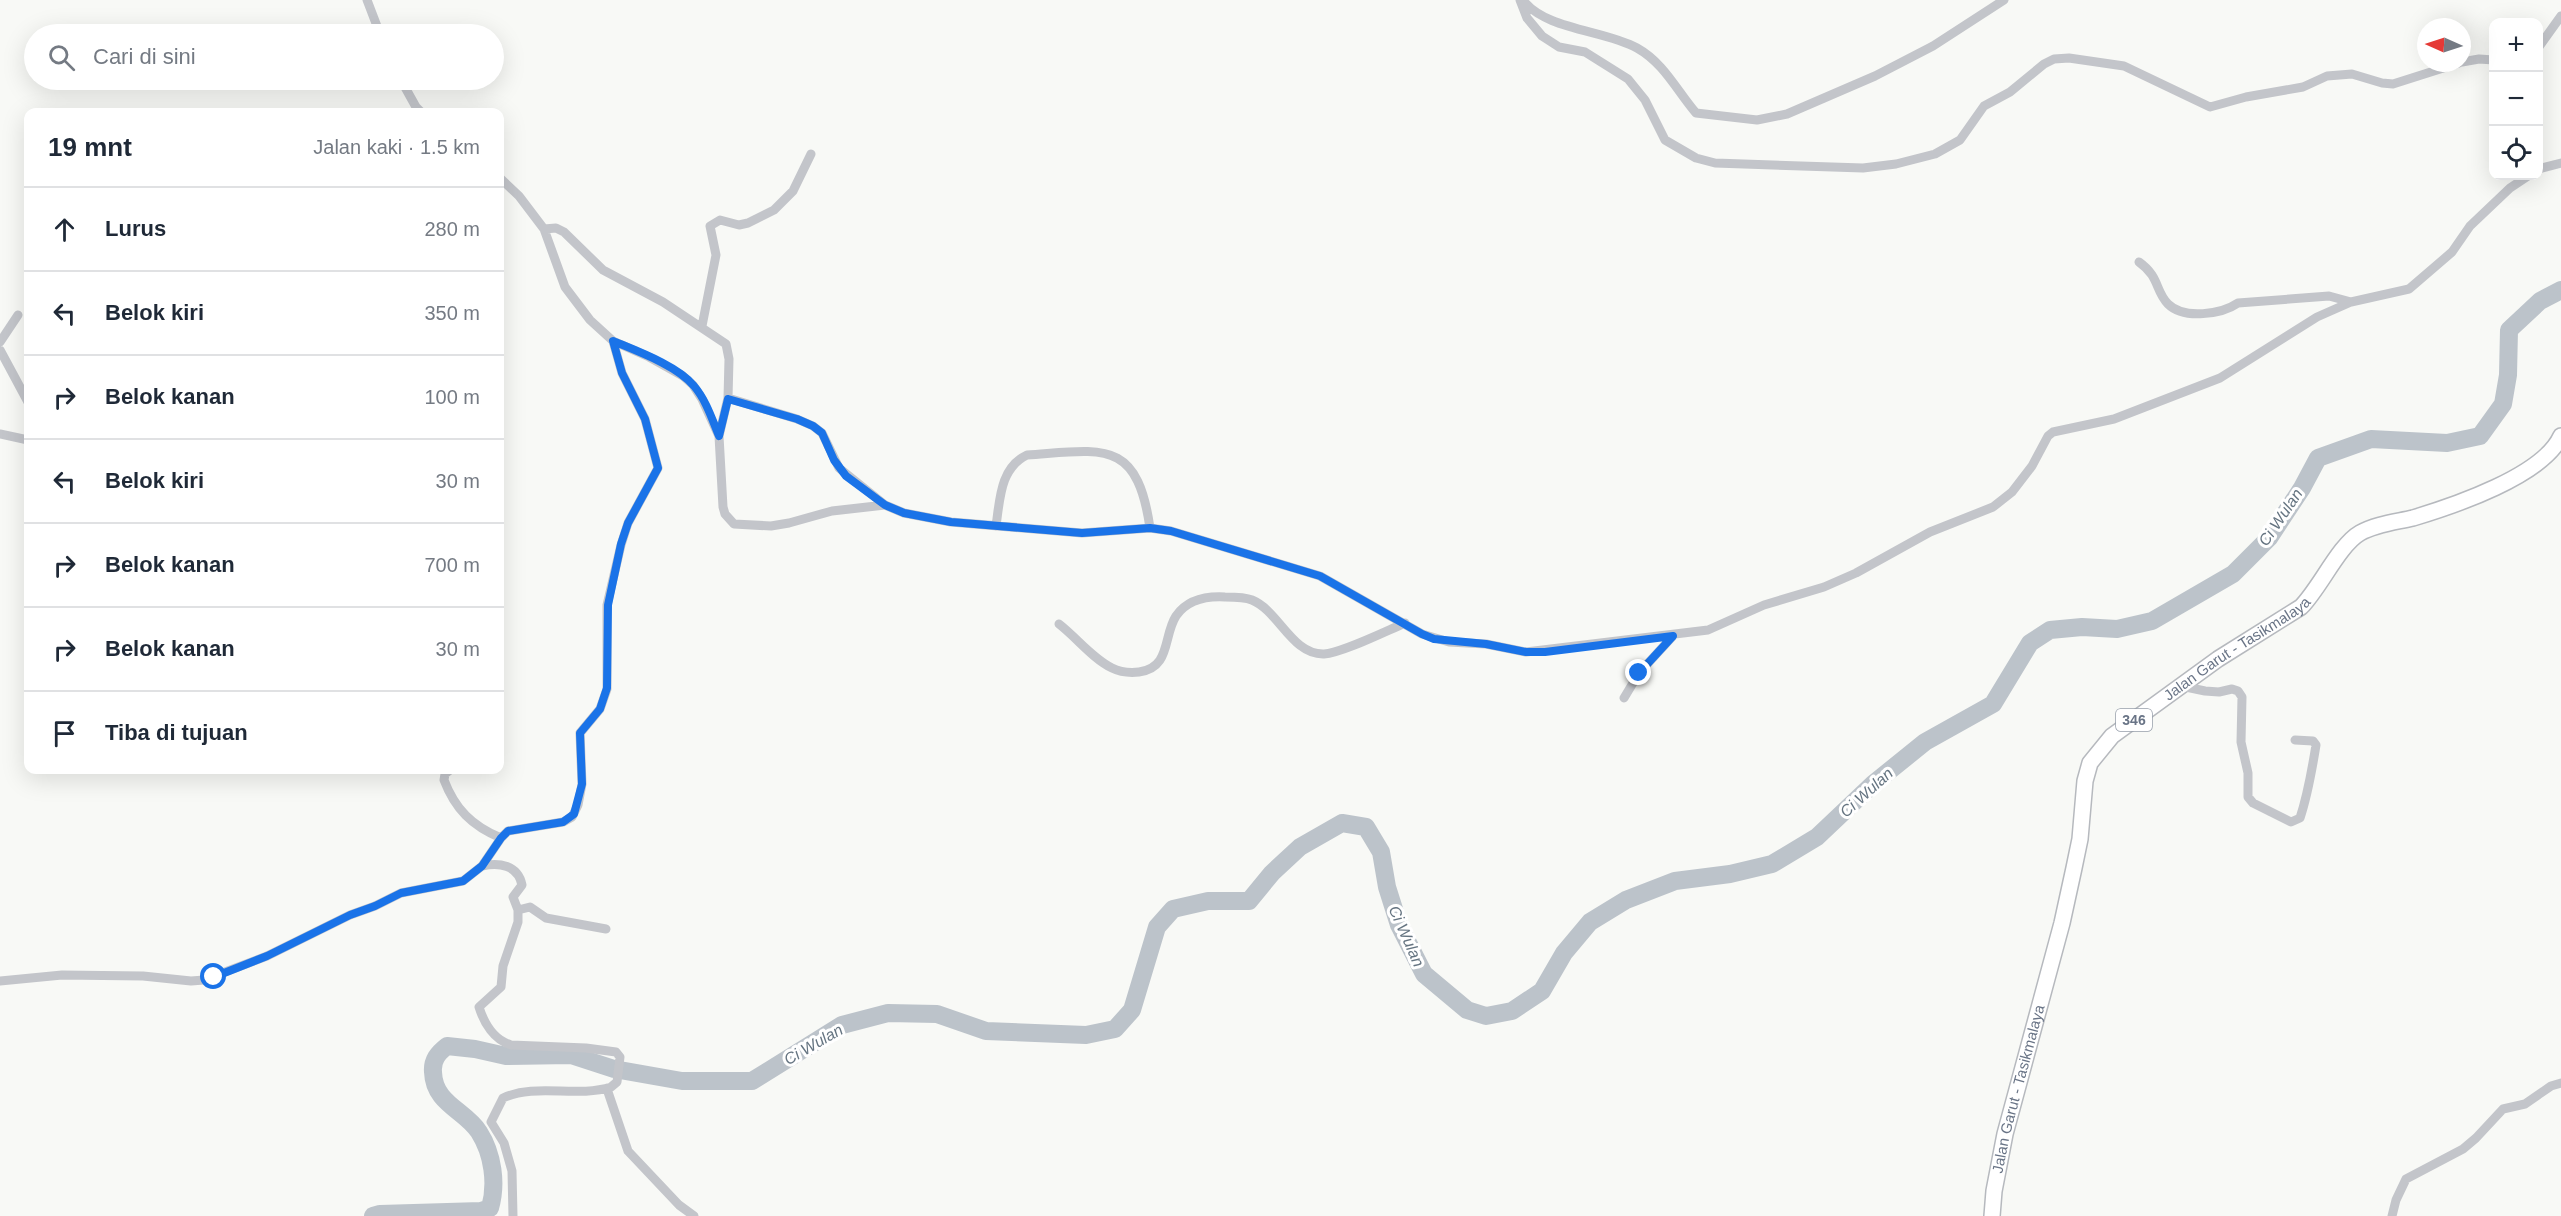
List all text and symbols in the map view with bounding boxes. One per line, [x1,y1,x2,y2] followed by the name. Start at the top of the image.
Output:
[2417,18,2471,72] north arrow
[2489,18,2543,180] map controls
[2489,18,2543,72] button: +
[24,24,504,90] search box
[45,41,78,74] icon: search
[93,44,196,69] text: Cari di sini
[2489,72,2543,126] button: −
[2489,126,2543,180] button: locate
[48,132,132,162] text: 19 mnt
[313,136,480,158] text: Jalan kaki · 1.5 km
[48,213,81,246] icon: ahead
[105,216,166,241] text: Lurus
[424,218,480,240] text: 280 m
[48,297,81,330] icon: left
[105,300,204,325] text: Belok kiri
[424,302,480,324] text: 350 m
[48,381,81,414] icon: right
[105,384,235,409] text: Belok kanan
[424,386,480,408] text: 100 m
[48,465,81,498] icon: left
[105,468,204,493] text: Belok kiri
[436,470,480,492] text: 30 m
[2255,486,2306,549] water label: Ci Wulan
[48,549,81,582] icon: right
[105,552,235,577] text: Belok kanan
[424,554,480,576] text: 700 m
[2160,593,2314,704] street label: Jalan Garut - Tasikmalaya
[48,633,81,666] icon: right
[105,636,235,661] text: Belok kanan
[436,638,480,660] text: 30 m
[1625,659,1651,685] route end
[2116,709,2152,731] road number: 346
[48,717,81,750] icon: arrive
[105,720,248,745] text: Tiba di tujuan
[1837,764,1896,820] water label: Ci Wulan
[1386,903,1428,969] water label: Ci Wulan
[200,963,226,989] route start
[1989,1002,2048,1175] street label: Jalan Garut - Tasikmalaya
[781,1021,846,1068] water label: Ci Wulan

